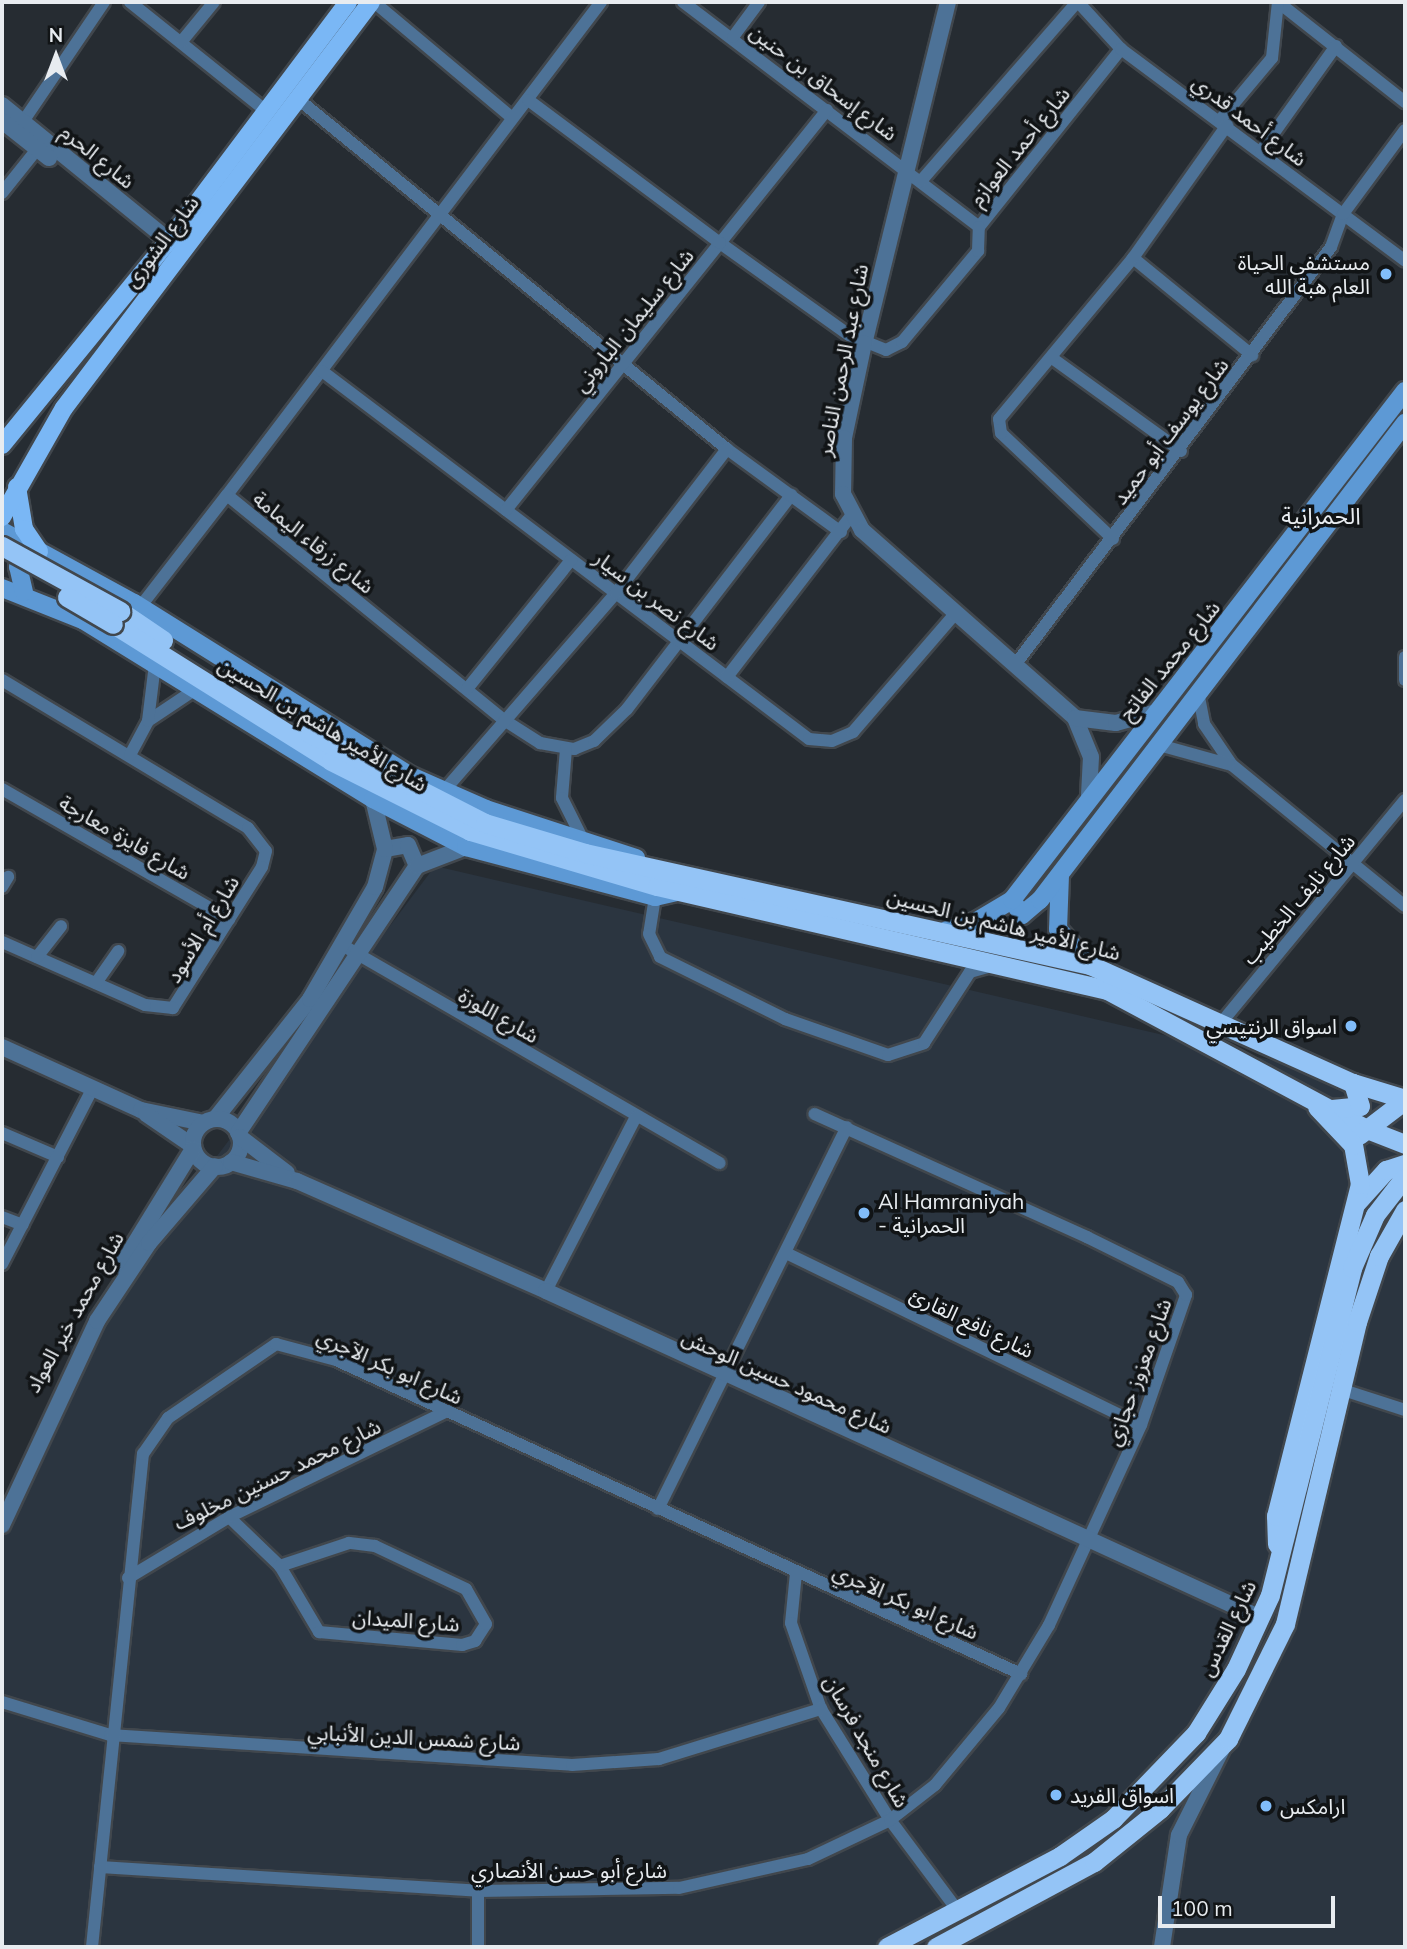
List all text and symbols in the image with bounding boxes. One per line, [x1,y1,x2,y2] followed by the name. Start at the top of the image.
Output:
[745,18,903,146] street label: شارع إسحاق بن حنين
[21,21,91,91] north arrow
[49,23,63,47] text: N
[1188,69,1312,171] street label: شارع أحمد قدري
[963,81,1075,211] street label: شارع أحمد العوازم
[56,119,140,193] street label: شارع الحرم
[118,190,204,292] street label: شارع الشورى
[567,243,699,397] street label: شارع سليمان الباروني
[1238,249,1370,299] place label: مستشفى الحياة العام هبة الله
[811,262,873,458] street label: شارع عبد الرحمن الناصر
[1376,264,1396,284] marker: مستشفى الحياة العام هبة الله
[1107,353,1233,509] street label: شارع يوسف أبو حميد
[248,485,380,599] street label: شارع زرقاء اليمامة
[1281,502,1361,530] district label: الحمرانية
[589,545,725,655] street label: شارع نصر بن سيار
[1113,595,1225,725] street label: شارع محمد الفاتح
[214,652,432,796] street label: شارع الأمير هاشم بن الحسين
[55,789,195,885] street label: شارع فايزة معارجة
[1236,829,1360,969] street label: شارع نايف الخطيب
[160,871,244,987] street label: شارع أم الأسود
[885,883,1123,965] street label: شارع الأمير هاشم بن الحسين
[454,982,544,1048] street label: شارع اللوزة
[1206,1013,1337,1039] place label: اسواق الرنتيسي
[1343,1018,1359,1034] marker: اسواق الرنتيسي
[878,1188,1024,1238] place label: Al Hamraniyah - الحمرانية
[856,1205,872,1221] marker: Al Hamraniyah - الحمرانية
[19,1227,129,1397] street label: شارع محمد خير العواد
[906,1281,1038,1363] street label: شارع نافع القارئ
[1100,1295,1176,1449] street label: شارع معزوز حجازي
[313,1323,467,1409] street label: شارع ابو بكر الآجري
[678,1323,896,1439] street label: شارع محمود حسين الوحش
[169,1413,385,1535] street label: شارع محمد حسنين مخلوف
[829,1558,983,1644] street label: شارع ابو بكر الآجري
[1193,1576,1261,1680] street label: شارع القدس
[352,1604,460,1636] street label: شارع الميدان
[819,1670,915,1812] street label: شارع منجد فرسان
[307,1719,521,1755] street label: شارع شمس الدين الأنبابي
[1070,1782,1174,1808] place label: اسواق الفريد
[1048,1787,1064,1803] marker: اسواق الفريد
[1280,1793,1346,1819] place label: ارامكس
[1258,1798,1274,1814] marker: ارامكس
[471,1857,667,1883] street label: شارع أبو حسن الأنصاري
[1162,1882,1339,1926] scale bar
[1171,1895,1233,1921] text: 100 m

